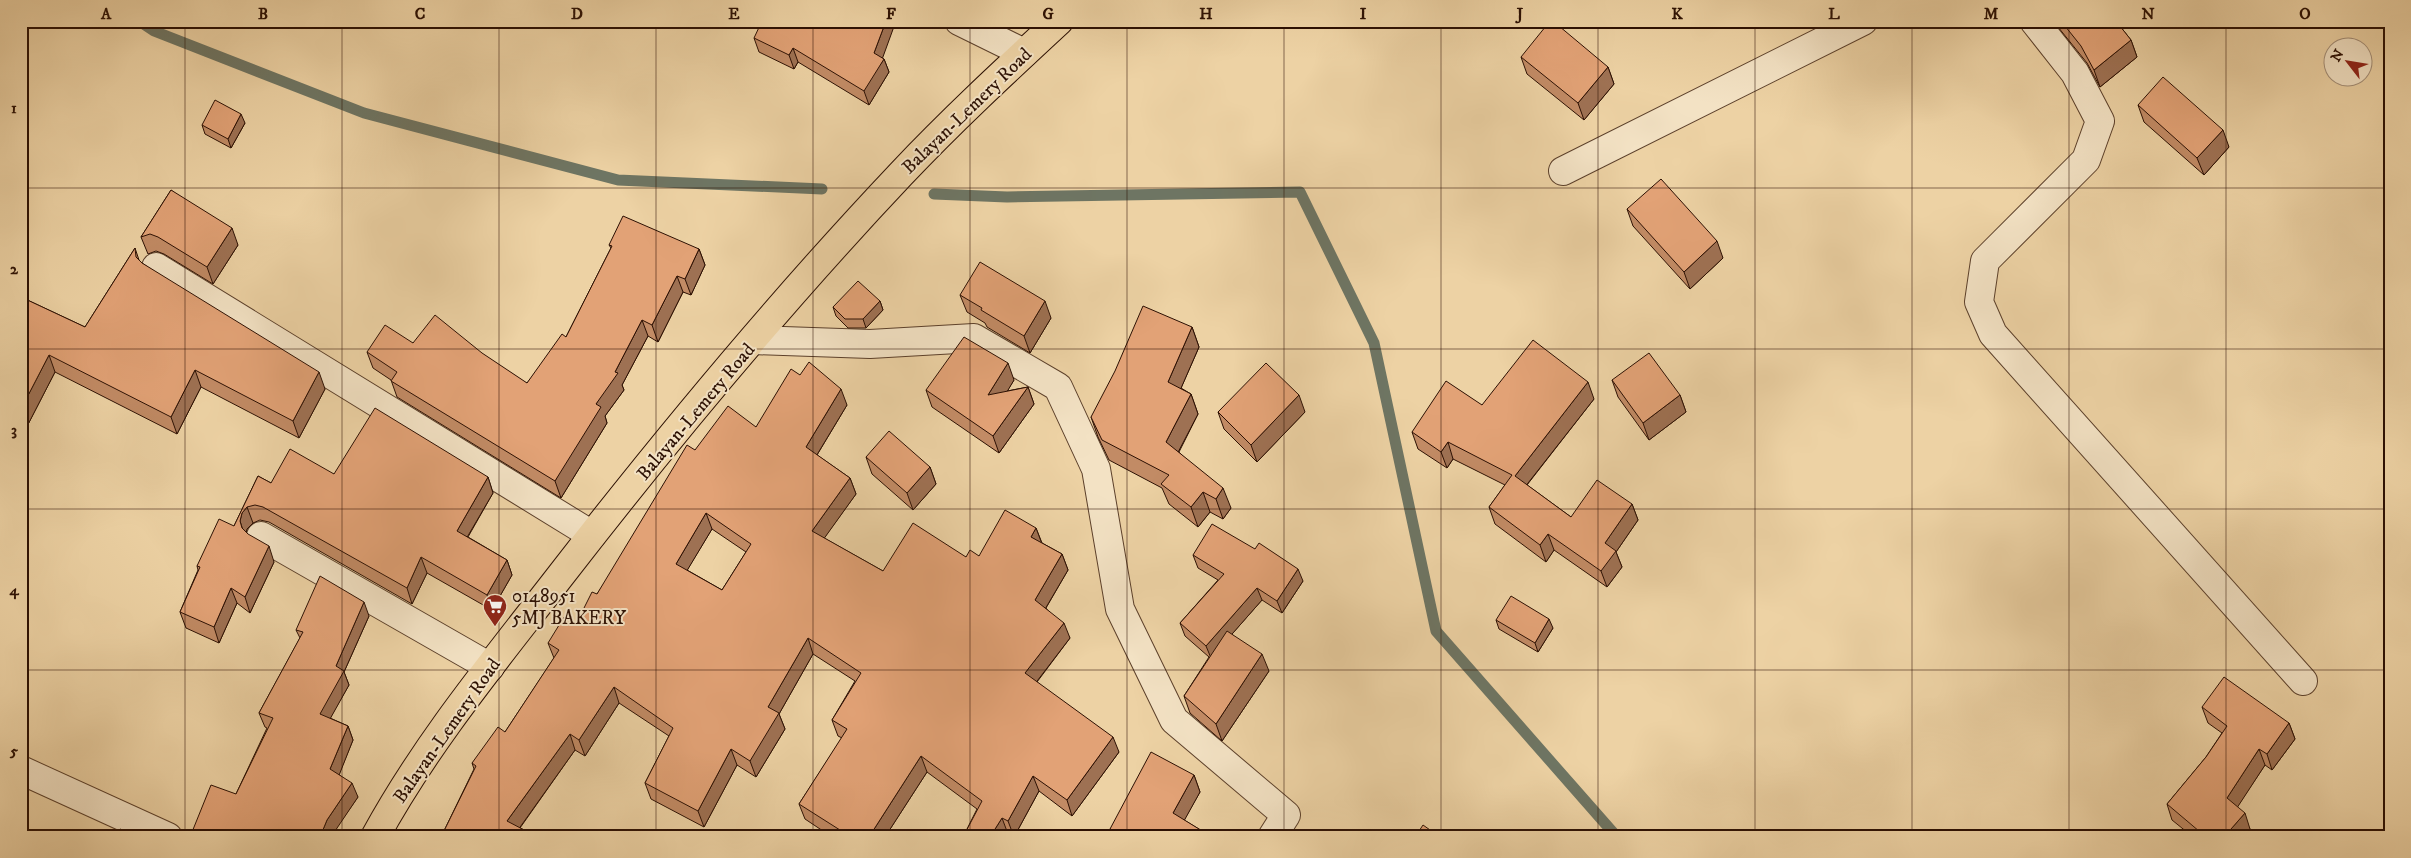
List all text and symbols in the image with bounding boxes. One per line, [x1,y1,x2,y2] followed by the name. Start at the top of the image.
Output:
[100,4,112,24] text: A
[258,4,268,24] text: B
[415,4,425,24] text: C
[571,4,583,24] text: D
[728,4,740,24] text: E
[886,4,896,24] text: F
[1042,4,1054,24] text: G
[1199,4,1213,24] text: H
[1360,4,1367,24] text: I
[1515,4,1524,24] text: J
[1671,4,1683,24] text: K
[1828,4,1840,24] text: L
[1984,4,1999,24] text: M
[2141,4,2155,24] text: N
[2299,4,2311,24] text: O
[2324,38,2374,88] north arrow
[897,43,1037,179] street label: Balayan-Lemery Road
[2327,46,2349,65] text: N
[11,98,17,118] text: 1
[10,259,19,279] text: 2
[632,338,760,485] street label: Balayan-Lemery Road
[11,420,17,440] text: 3
[8,580,19,600] text: 4
[512,585,627,630] place label: 0148951 5MJ BAKERY
[482,593,508,627] supermarket icon: 0148951 5MJ BAKERY
[389,654,506,808] street label: Balayan-Lemery Road
[9,741,18,761] text: 5

